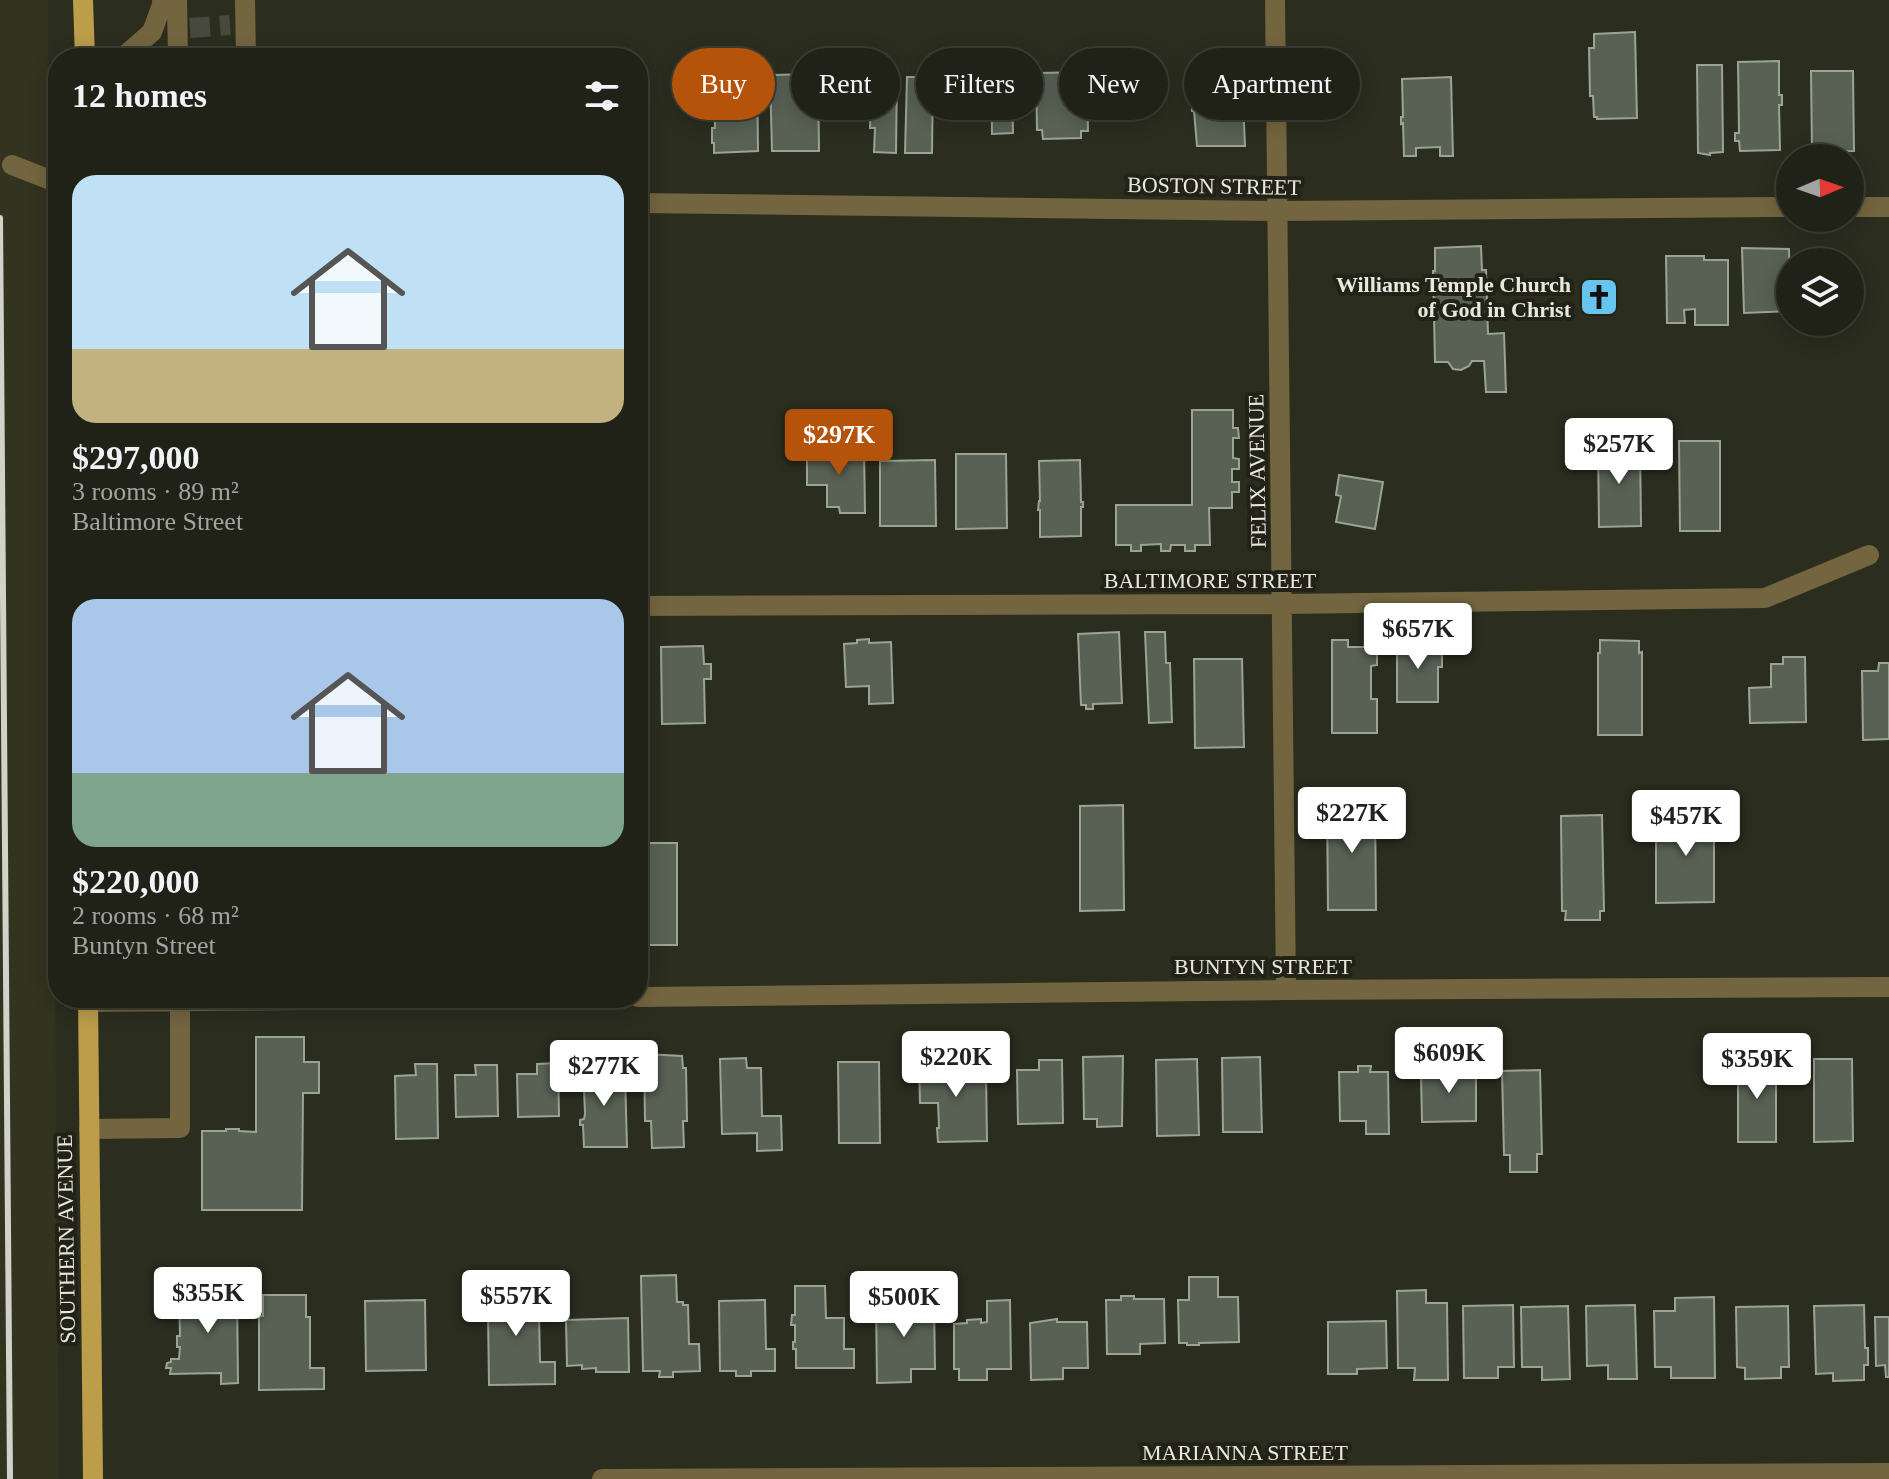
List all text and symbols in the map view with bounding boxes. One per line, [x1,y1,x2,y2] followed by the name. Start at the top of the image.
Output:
[672,48,775,120] chip: Buy
[791,48,900,120] chip: Rent
[916,48,1043,120] chip: Filters
[1059,48,1168,120] chip: New
[1184,48,1360,120] chip: Apartment
[580,74,624,118] icon: filters
[72,77,207,114] text: 12 homes
[1776,144,1864,232] north arrow
[1776,144,1864,336] map controls
[1127,172,1302,200] street label: BOSTON STREET
[276,227,420,371] icon: home
[1776,248,1864,336] button: layers
[1336,272,1572,322] place label: Williams Temple Church of God in Christ
[1578,276,1620,318] church icon: Williams Temple Church of God in Christ
[1243,394,1271,548] street label: FELIX AVENUE
[783,409,895,477] pin: $297K
[1563,418,1675,486] pin: $257K
[803,420,875,449] text: $297K
[1583,429,1655,458] text: $257K
[72,439,200,476] text: $297,000
[72,477,239,506] text: 3 rooms · 89 m²
[72,507,243,536] text: Baltimore Street
[1104,568,1317,593] street label: BALTIMORE STREET
[1362,603,1474,671] pin: $657K
[1382,614,1454,643] text: $657K
[276,651,420,795] icon: home
[1296,787,1408,855] pin: $227K
[1630,790,1742,858] pin: $457K
[1316,798,1388,827] text: $227K
[1650,801,1722,830] text: $457K
[72,863,200,900] text: $220,000
[72,901,239,930] text: 2 rooms · 68 m²
[72,931,216,960] text: Buntyn Street
[1174,954,1352,979] street label: BUNTYN STREET
[1393,1027,1505,1095] pin: $609K
[900,1031,1012,1099] pin: $220K
[1701,1033,1813,1101] pin: $359K
[1413,1038,1485,1067] text: $609K
[548,1040,660,1108] pin: $277K
[920,1042,992,1071] text: $220K
[1721,1044,1793,1073] text: $359K
[568,1051,640,1080] text: $277K
[52,1134,80,1344] street label: SOUTHERN AVENUE
[152,1267,264,1335] pin: $355K
[460,1270,572,1338] pin: $557K
[848,1271,960,1339] pin: $500K
[172,1278,244,1307] text: $355K
[480,1281,552,1310] text: $557K
[868,1282,940,1311] text: $500K
[1142,1440,1349,1465] street label: MARIANNA STREET

